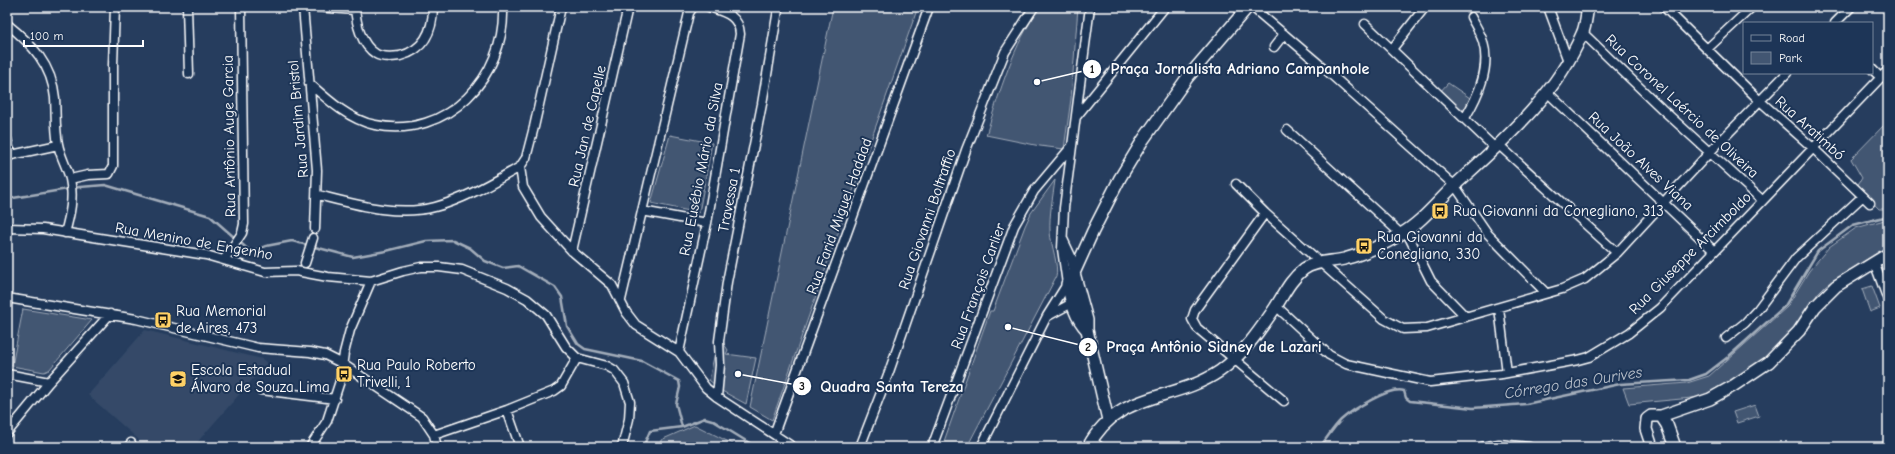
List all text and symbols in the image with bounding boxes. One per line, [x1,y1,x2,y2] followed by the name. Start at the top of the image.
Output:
[24,22,143,48] scale bar
[1743,22,1873,74] legend
[30,29,63,43] text: 100 m
[1602,30,1762,182] street label: Rua Coronel Laércio de Oliveira
[1779,31,1805,45] text: Road
[1779,51,1802,65] text: Park
[219,55,239,217] street label: Rua Antônio Auge Garcia
[1082,55,1377,83] callout: Praça Jornalista Adriano Campanhole
[284,59,312,179] street label: Rua Jardim Bristol
[1111,60,1370,78] text: Praça Jornalista Adriano Campanhole
[1090,62,1095,76] text: 1
[564,63,610,189] street label: Rua Jan de Capelle
[675,81,727,257] street label: Rua Eusébio Mário da Silva
[1771,92,1849,164] street label: Rua Aratimbó
[1585,108,1697,214] street label: Rua João Alves Viana
[802,135,876,297] street label: Rua Farid Miguel Haddad
[894,146,960,292] street label: Rua Giovanni Boltraffio
[714,166,744,234] street label: Travessa 1
[1625,188,1755,318] street label: Rua Giuseppe Arcimboldo
[1430,201,1450,221] bus stop icon: Rua Giovanni da Conegliano, 313
[1453,202,1664,220] place label: Rua Giovanni da Conegliano, 313
[114,218,274,264] street label: Rua Menino de Engenho
[947,221,1009,351] street label: Rua François Carlier
[1377,228,1483,263] place label: Rua Giovanni da Conegliano, 330
[1354,236,1374,256] bus stop icon: Rua Giovanni da Conegliano, 330
[176,302,266,337] place label: Rua Memorial de Aires, 473
[153,310,173,330] bus stop icon: Rua Memorial de Aires, 473
[1078,333,1330,361] callout: Praça Antônio Sidney de Lazari
[1106,338,1322,356] text: Praça Antônio Sidney de Lazari
[1085,340,1091,354] text: 2
[357,356,476,391] place label: Rua Paulo Roberto Trivelli, 1
[191,361,330,396] place label: Escola Estadual Álvaro de Souza Lima
[1503,363,1644,403] water label: Córrego das Ourives
[334,364,354,384] bus stop icon: Rua Paulo Roberto Trivelli, 1
[168,369,188,389] school or university icon: Escola Estadual Álvaro de Souza Lima
[792,372,971,400] callout: Quadra Santa Tereza
[820,378,964,396] text: Quadra Santa Tereza
[799,379,805,393] text: 3

